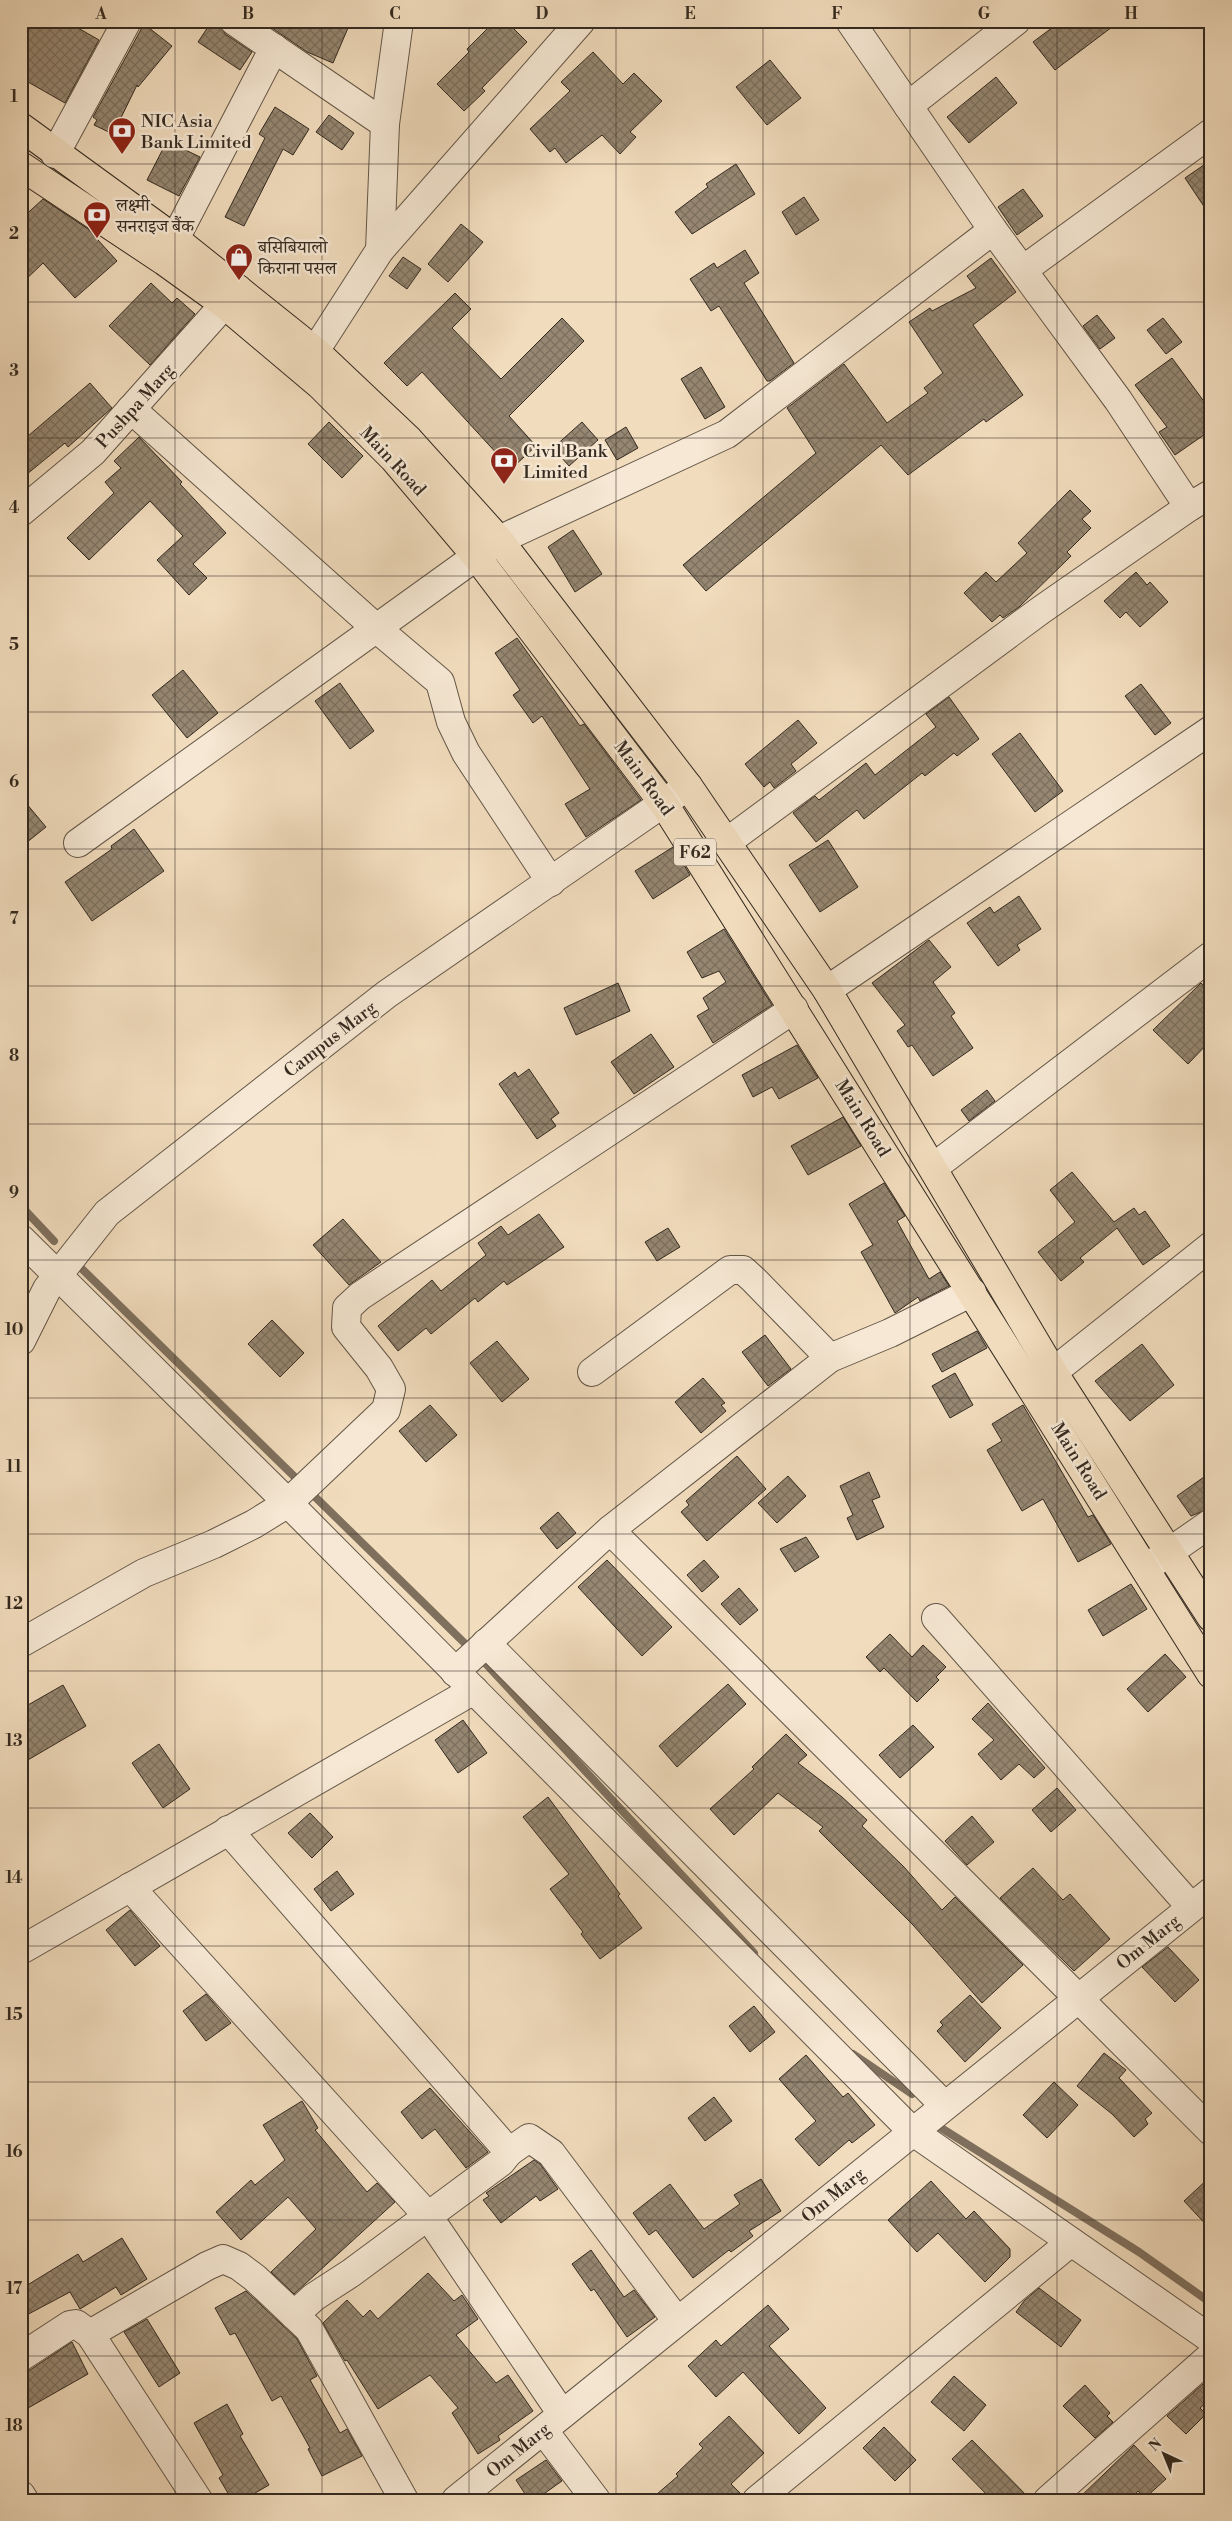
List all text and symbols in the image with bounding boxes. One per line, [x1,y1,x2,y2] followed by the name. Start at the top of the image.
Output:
[94,4,107,24] text: A
[242,4,254,24] text: B
[389,4,401,24] text: C
[536,4,549,24] text: D
[684,4,696,24] text: E
[831,4,843,24] text: F
[978,4,991,24] text: G
[1124,4,1138,24] text: H
[10,87,18,107] text: 1
[140,110,252,154] place label: NIC Asia Bank Limited
[107,116,137,155] bank icon: NIC Asia Bank Limited
[115,194,195,238] place label: लक्ष्मी सनराइज बैंक
[82,200,112,239] bank icon: लक्ष्मी सनराइज बैंक
[9,224,19,244] text: 2
[257,236,338,280] place label: बसिबियालो किराना पसल
[224,242,254,281] shop icon: बसिबियालो किराना पसल
[91,359,180,454] street label: Pushpa Marg
[9,361,19,381] text: 3
[355,422,431,502] street label: Main Road
[523,440,609,484] place label: Civil Bank Limited
[489,446,519,485] bank icon: Civil Bank Limited
[9,498,20,518] text: 4
[9,635,19,655] text: 5
[609,736,679,821] street label: Main Road
[9,772,19,792] text: 6
[674,839,716,866] road number: F62
[9,909,19,929] text: 7
[279,996,382,1083] street label: Campus Marg
[9,1046,19,1066] text: 8
[830,1075,896,1162] street label: Main Road
[9,1183,19,1203] text: 9
[5,1320,23,1340] text: 10
[1046,1418,1112,1505] street label: Main Road
[6,1457,22,1477] text: 11
[5,1594,23,1614] text: 12
[5,1731,23,1751] text: 13
[5,1868,23,1888] text: 14
[1112,1909,1185,1975] street label: Om Marg
[5,2005,23,2025] text: 15
[5,2142,23,2162] text: 16
[797,2162,870,2228] street label: Om Marg
[6,2279,23,2299] text: 17
[5,2416,23,2436] text: 18
[482,2417,555,2483] street label: Om Marg
[1140,2428,1190,2478] north arrow
[1145,2435,1166,2456] text: N

